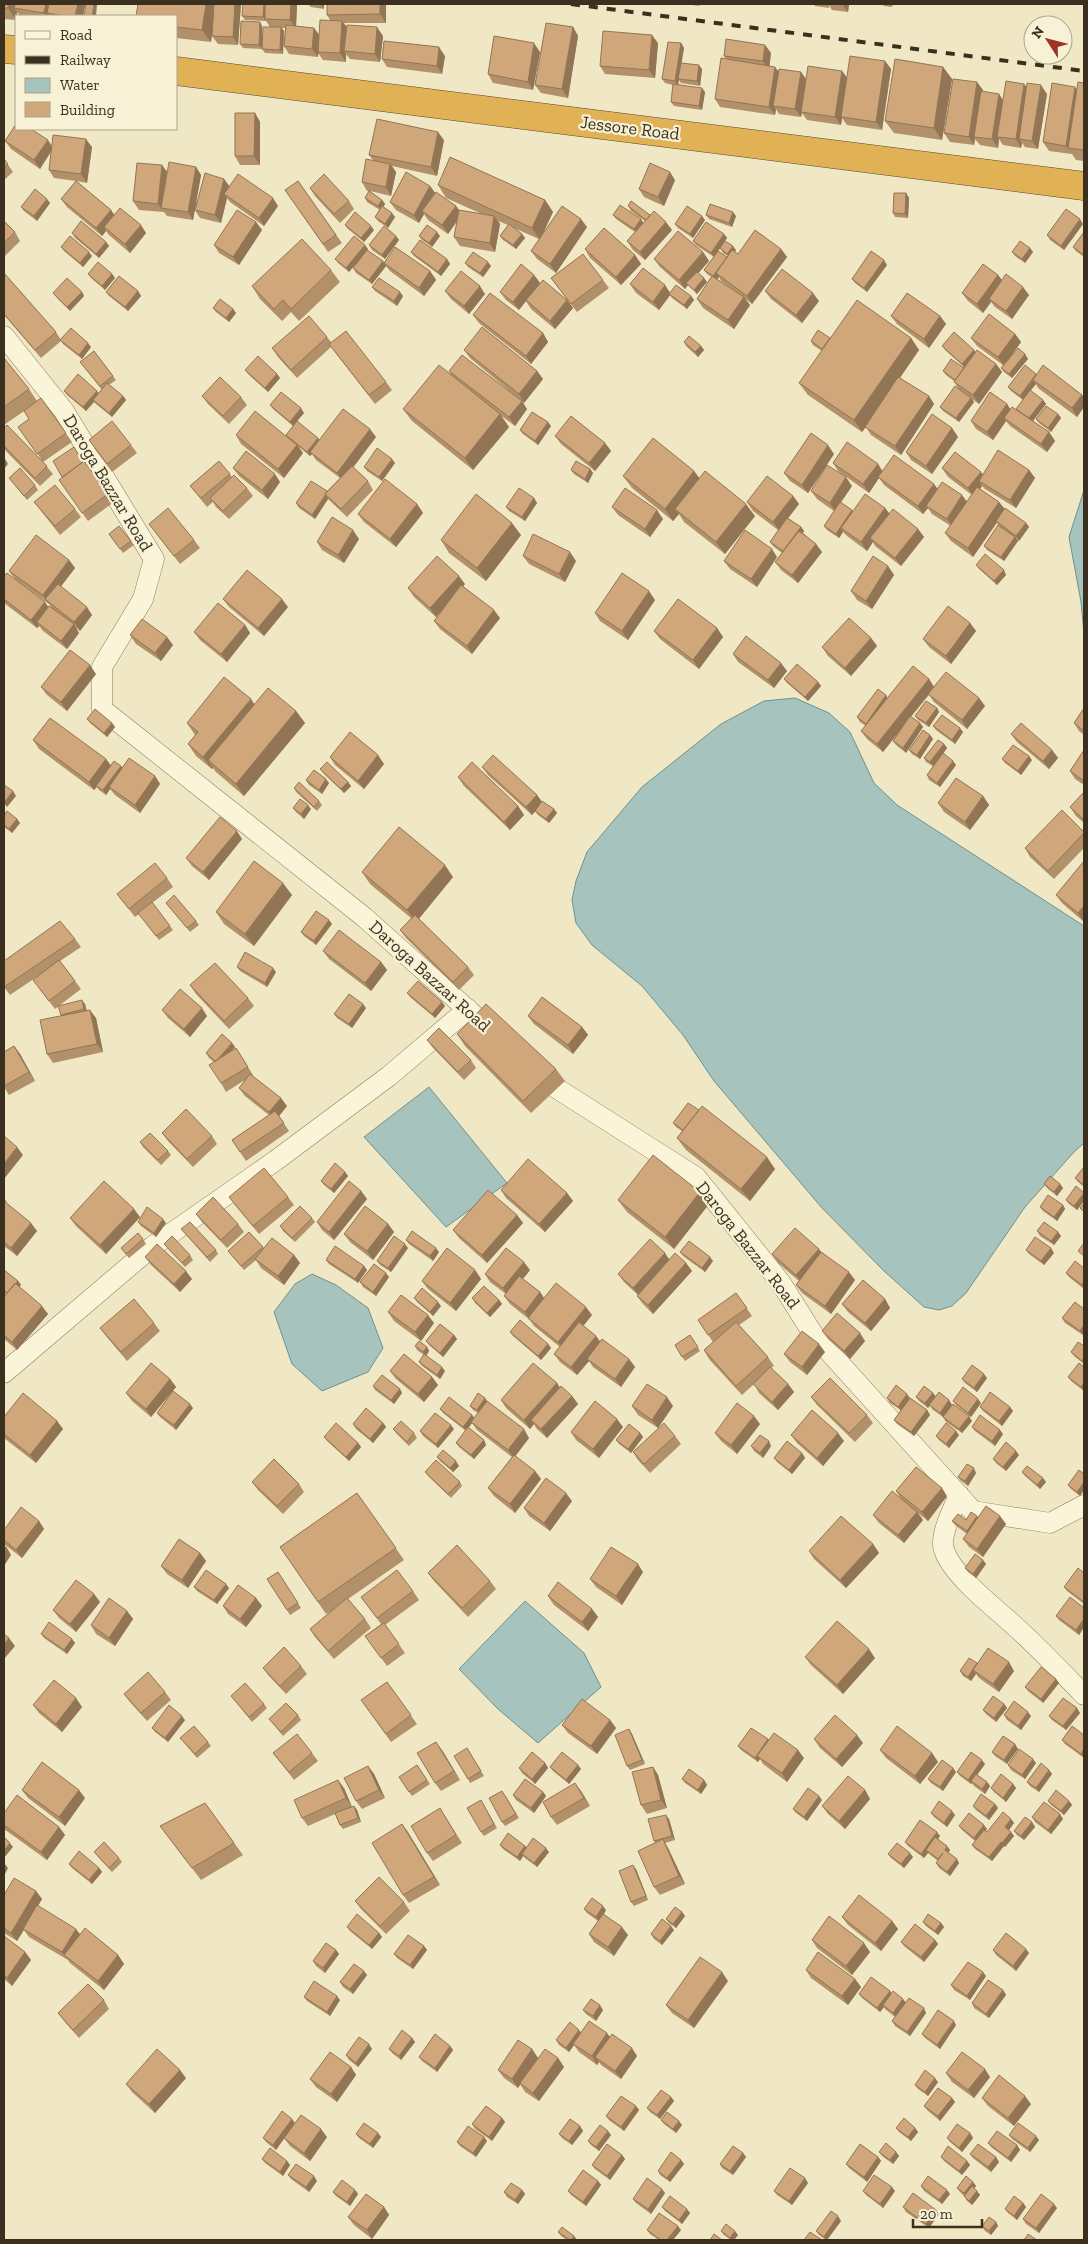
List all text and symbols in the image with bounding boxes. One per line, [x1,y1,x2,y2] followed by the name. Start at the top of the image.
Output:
[15,15,178,130] legend
[1023,15,1073,65] north arrow
[1028,23,1048,42] text: N
[60,26,93,44] text: Road
[60,51,111,69] text: Railway
[60,76,100,94] text: Water
[60,101,115,119] text: Building
[579,111,681,145] street label: Jessore Road
[58,411,158,556] street label: Daroga Bazzar Road
[365,916,495,1036] street label: Daroga Bazzar Road
[691,1177,805,1313] street label: Daroga Bazzar Road
[913,2196,982,2228] scale bar
[920,2205,953,2223] text: 20 m

